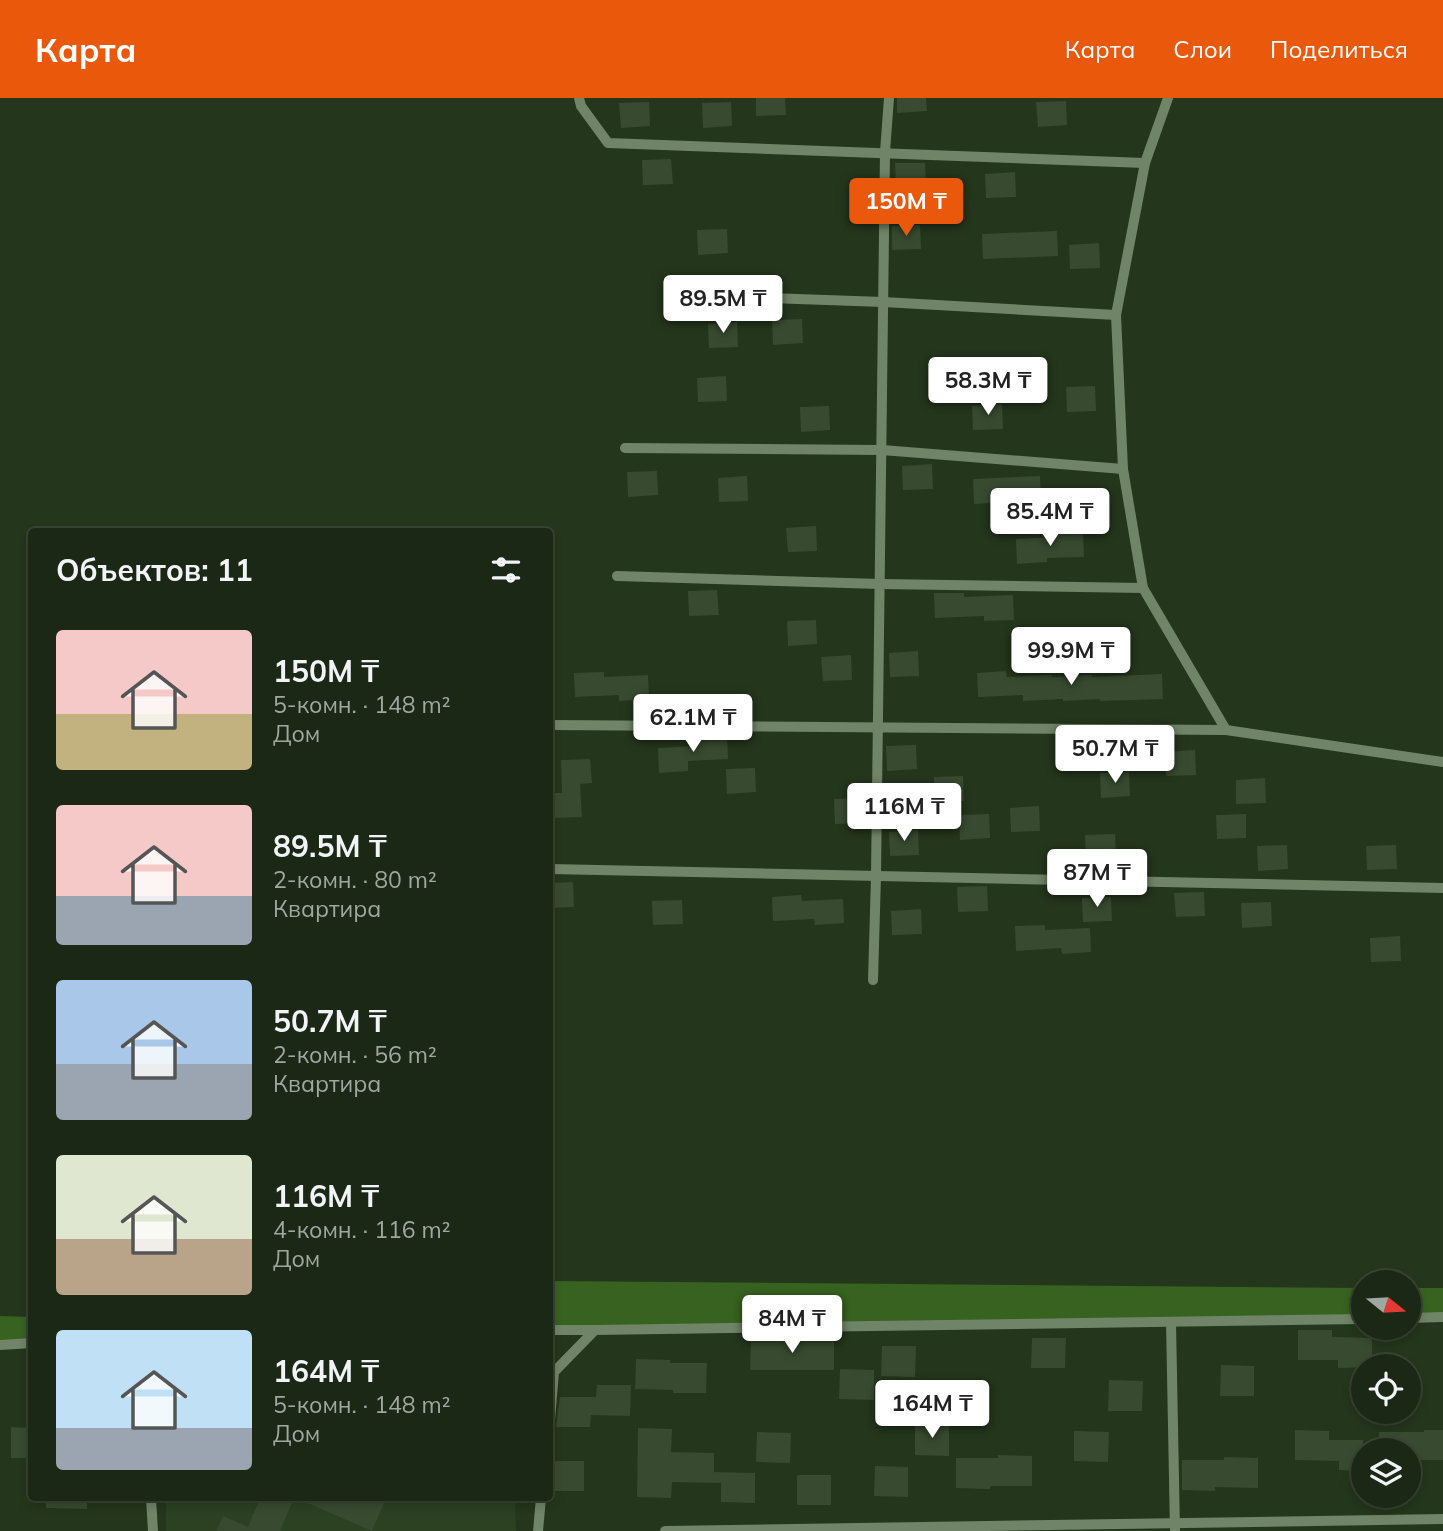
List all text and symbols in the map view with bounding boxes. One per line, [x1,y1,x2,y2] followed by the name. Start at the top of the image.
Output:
[35,29,137,70] text: Карта
[1065,34,1135,64] text: Карта
[1173,34,1232,64] text: Слои
[1270,34,1408,64] text: Поделиться
[849,178,963,238] pin: 150M ₸
[865,186,947,215] text: 150M ₸
[658,275,788,335] pin: 89.5M ₸
[679,283,767,312] text: 89.5M ₸
[923,358,1053,417] pin: 58.3M ₸
[944,365,1032,394] text: 58.3M ₸
[985,489,1115,548] pin: 85.4M ₸
[1006,496,1094,525] text: 85.4M ₸
[56,551,253,589] text: Объектов: 11
[487,551,525,589] icon: filters
[1006,628,1136,687] pin: 99.9M ₸
[1027,635,1115,664] text: 99.9M ₸
[273,652,379,690] text: 150M ₸
[112,658,196,742] icon: home
[273,690,451,719] text: 5-комн. · 148 m²
[628,694,758,754] pin: 62.1M ₸
[649,702,737,731] text: 62.1M ₸
[273,719,320,748] text: Дом
[1050,726,1180,785] pin: 50.7M ₸
[1071,733,1159,762] text: 50.7M ₸
[847,784,961,843] pin: 116M ₸
[863,791,945,820] text: 116M ₸
[273,827,387,865] text: 89.5M ₸
[112,833,196,917] icon: home
[1048,850,1146,909] pin: 87M ₸
[1063,857,1131,886] text: 87M ₸
[273,865,437,894] text: 2-комн. · 80 m²
[273,894,381,923] text: Квартира
[273,1002,387,1040] text: 50.7M ₸
[112,1008,196,1092] icon: home
[273,1040,437,1069] text: 2-комн. · 56 m²
[273,1069,381,1098] text: Квартира
[273,1177,379,1215] text: 116M ₸
[112,1183,196,1267] icon: home
[273,1215,451,1244] text: 4-комн. · 116 m²
[273,1244,320,1273] text: Дом
[1351,1270,1421,1340] north arrow
[1351,1270,1421,1508] map controls
[743,1296,841,1355] pin: 84M ₸
[758,1303,826,1332] text: 84M ₸
[273,1352,379,1390] text: 164M ₸
[1351,1354,1421,1424] button: locate
[112,1358,196,1442] icon: home
[875,1380,989,1440] pin: 164M ₸
[891,1388,973,1417] text: 164M ₸
[273,1390,451,1419] text: 5-комн. · 148 m²
[273,1419,320,1448] text: Дом
[1351,1438,1421,1508] button: layers

